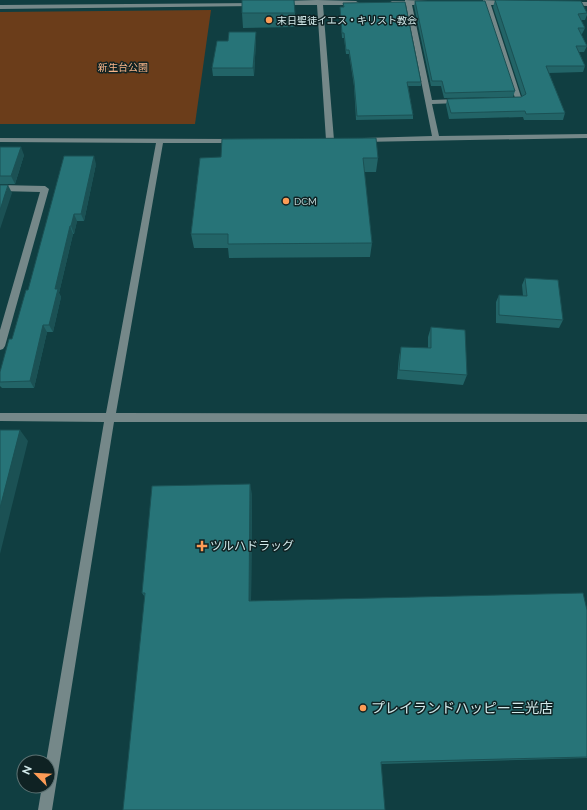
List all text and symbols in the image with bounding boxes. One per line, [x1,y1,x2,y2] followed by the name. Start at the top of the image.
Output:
[264,15,274,25] marker: 末日聖徒イエス・キリスト教会
[277,15,417,26] place label: 末日聖徒イエス・キリスト教会
[98,62,148,73] park label: 新生台公園
[281,196,291,206] marker: DCM
[294,196,317,207] place label: DCM
[210,539,294,553] place label: ツルハドラッグ
[197,541,207,551] marker: ツルハドラッグ
[371,700,553,716] place label: プレイランドハッピー三光店
[358,703,368,713] marker: プレイランドハッピー三光店
[16,754,56,794] north arrow
[20,764,35,777] text: N

